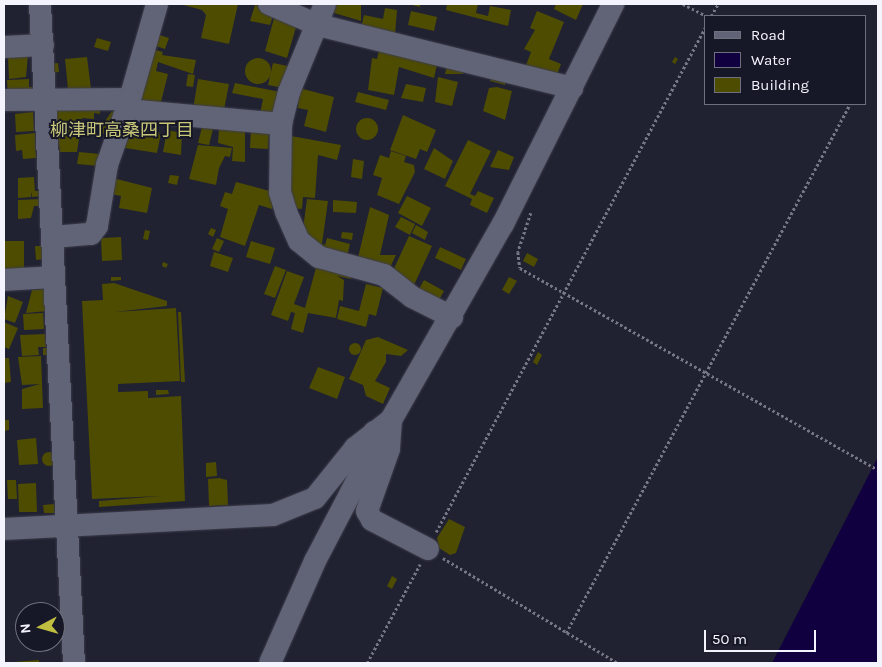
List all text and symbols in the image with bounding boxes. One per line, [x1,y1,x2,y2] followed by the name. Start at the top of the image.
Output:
[704,15,867,105] legend
[751,26,786,44] text: Road
[751,51,791,69] text: Water
[751,76,809,94] text: Building
[50,119,194,141] district label: 柳津町高桑四丁目
[15,602,65,652] north arrow
[707,620,820,652] scale bar
[17,623,35,634] text: N
[712,630,747,648] text: 50 m

